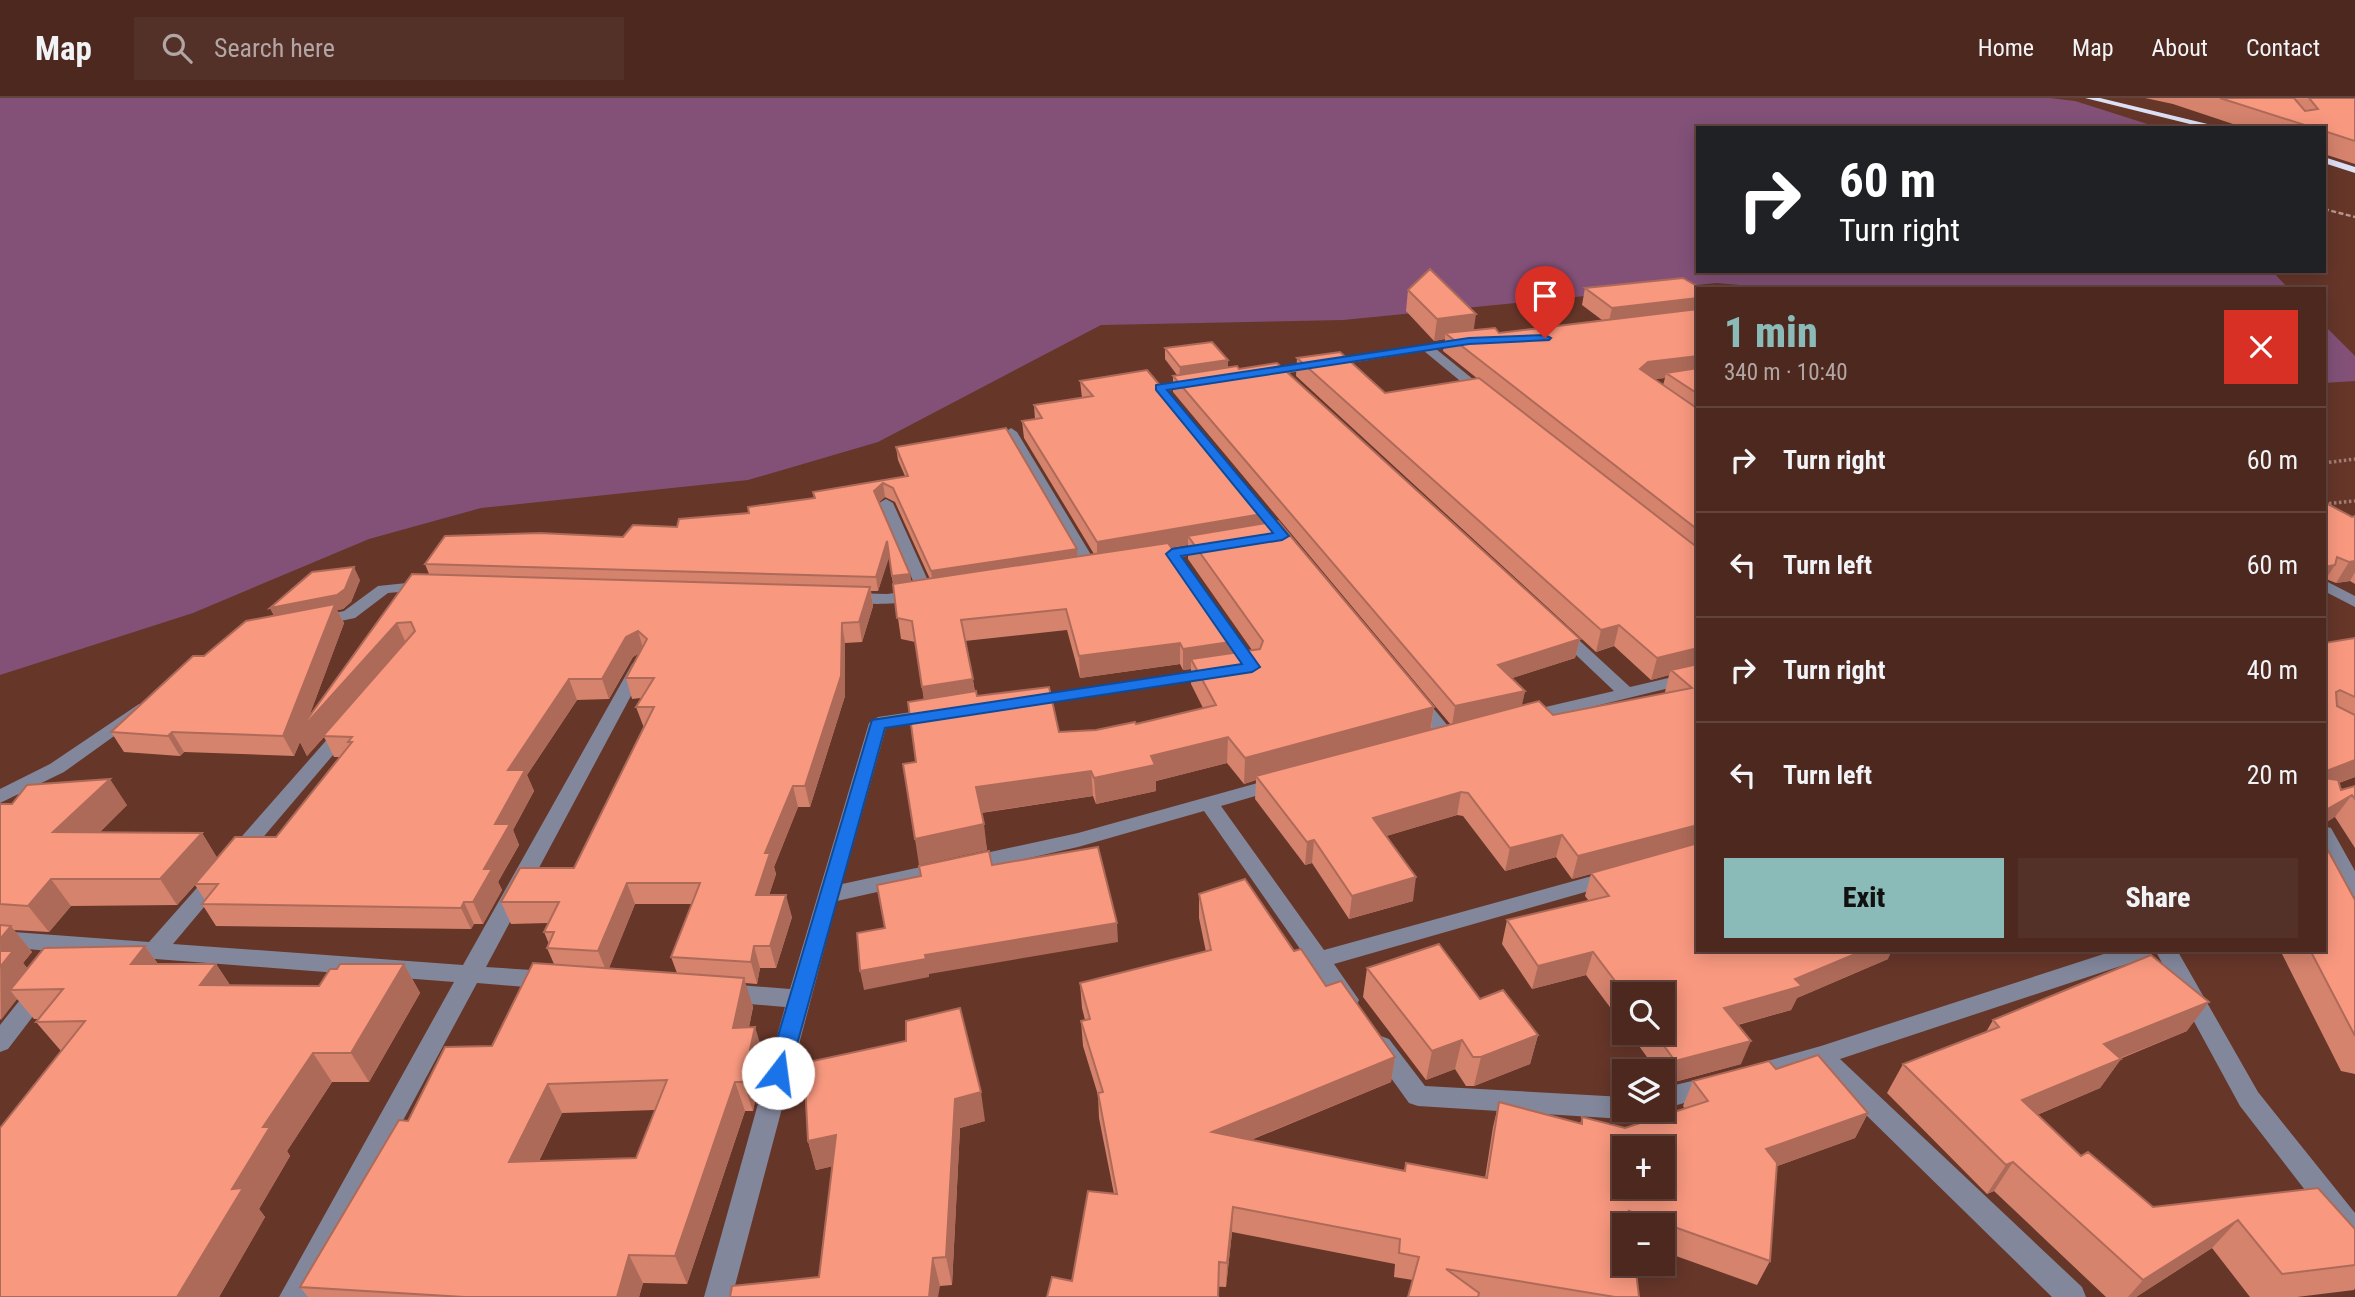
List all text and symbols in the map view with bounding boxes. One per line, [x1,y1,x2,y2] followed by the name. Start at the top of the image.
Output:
[134,17,624,80] search box
[35,29,92,68] text: Map
[158,29,196,67] icon: search
[214,33,335,63] text: Search here
[1978,34,2034,62] text: Home
[2072,34,2114,62] text: Map
[2152,34,2208,62] text: About
[2246,34,2320,62] text: Contact
[1839,152,1936,209] text: 60 m
[1724,154,1815,245] icon: right
[1839,211,1960,249] text: Turn right
[1515,266,1575,338] pin
[1526,277,1564,315] icon: arrive
[1724,308,1818,357] text: 1 min
[2224,310,2298,384] button: close
[1724,359,1848,386] text: 340 m · 10:40
[1724,441,1762,479] icon: right
[1783,445,1885,475] text: Turn right
[2247,445,2298,475] text: 60 m
[1724,546,1762,584] icon: left
[1783,550,1872,580] text: Turn left
[2247,550,2298,580] text: 60 m
[1724,651,1762,689] icon: right
[1783,655,1885,685] text: Turn right
[2247,655,2298,685] text: 40 m
[1724,756,1762,794] icon: left
[1783,760,1872,790] text: Turn left
[2247,760,2298,790] text: 20 m
[1724,858,2004,938] button: Exit
[2018,858,2298,938] button: Share
[1612,982,1675,1276] map controls
[1612,982,1675,1045] button: search
[741,1036,815,1110] position arrow
[1612,1059,1675,1122] button: layers
[1612,1136,1675,1199] button: +
[1612,1213,1675,1276] button: −

